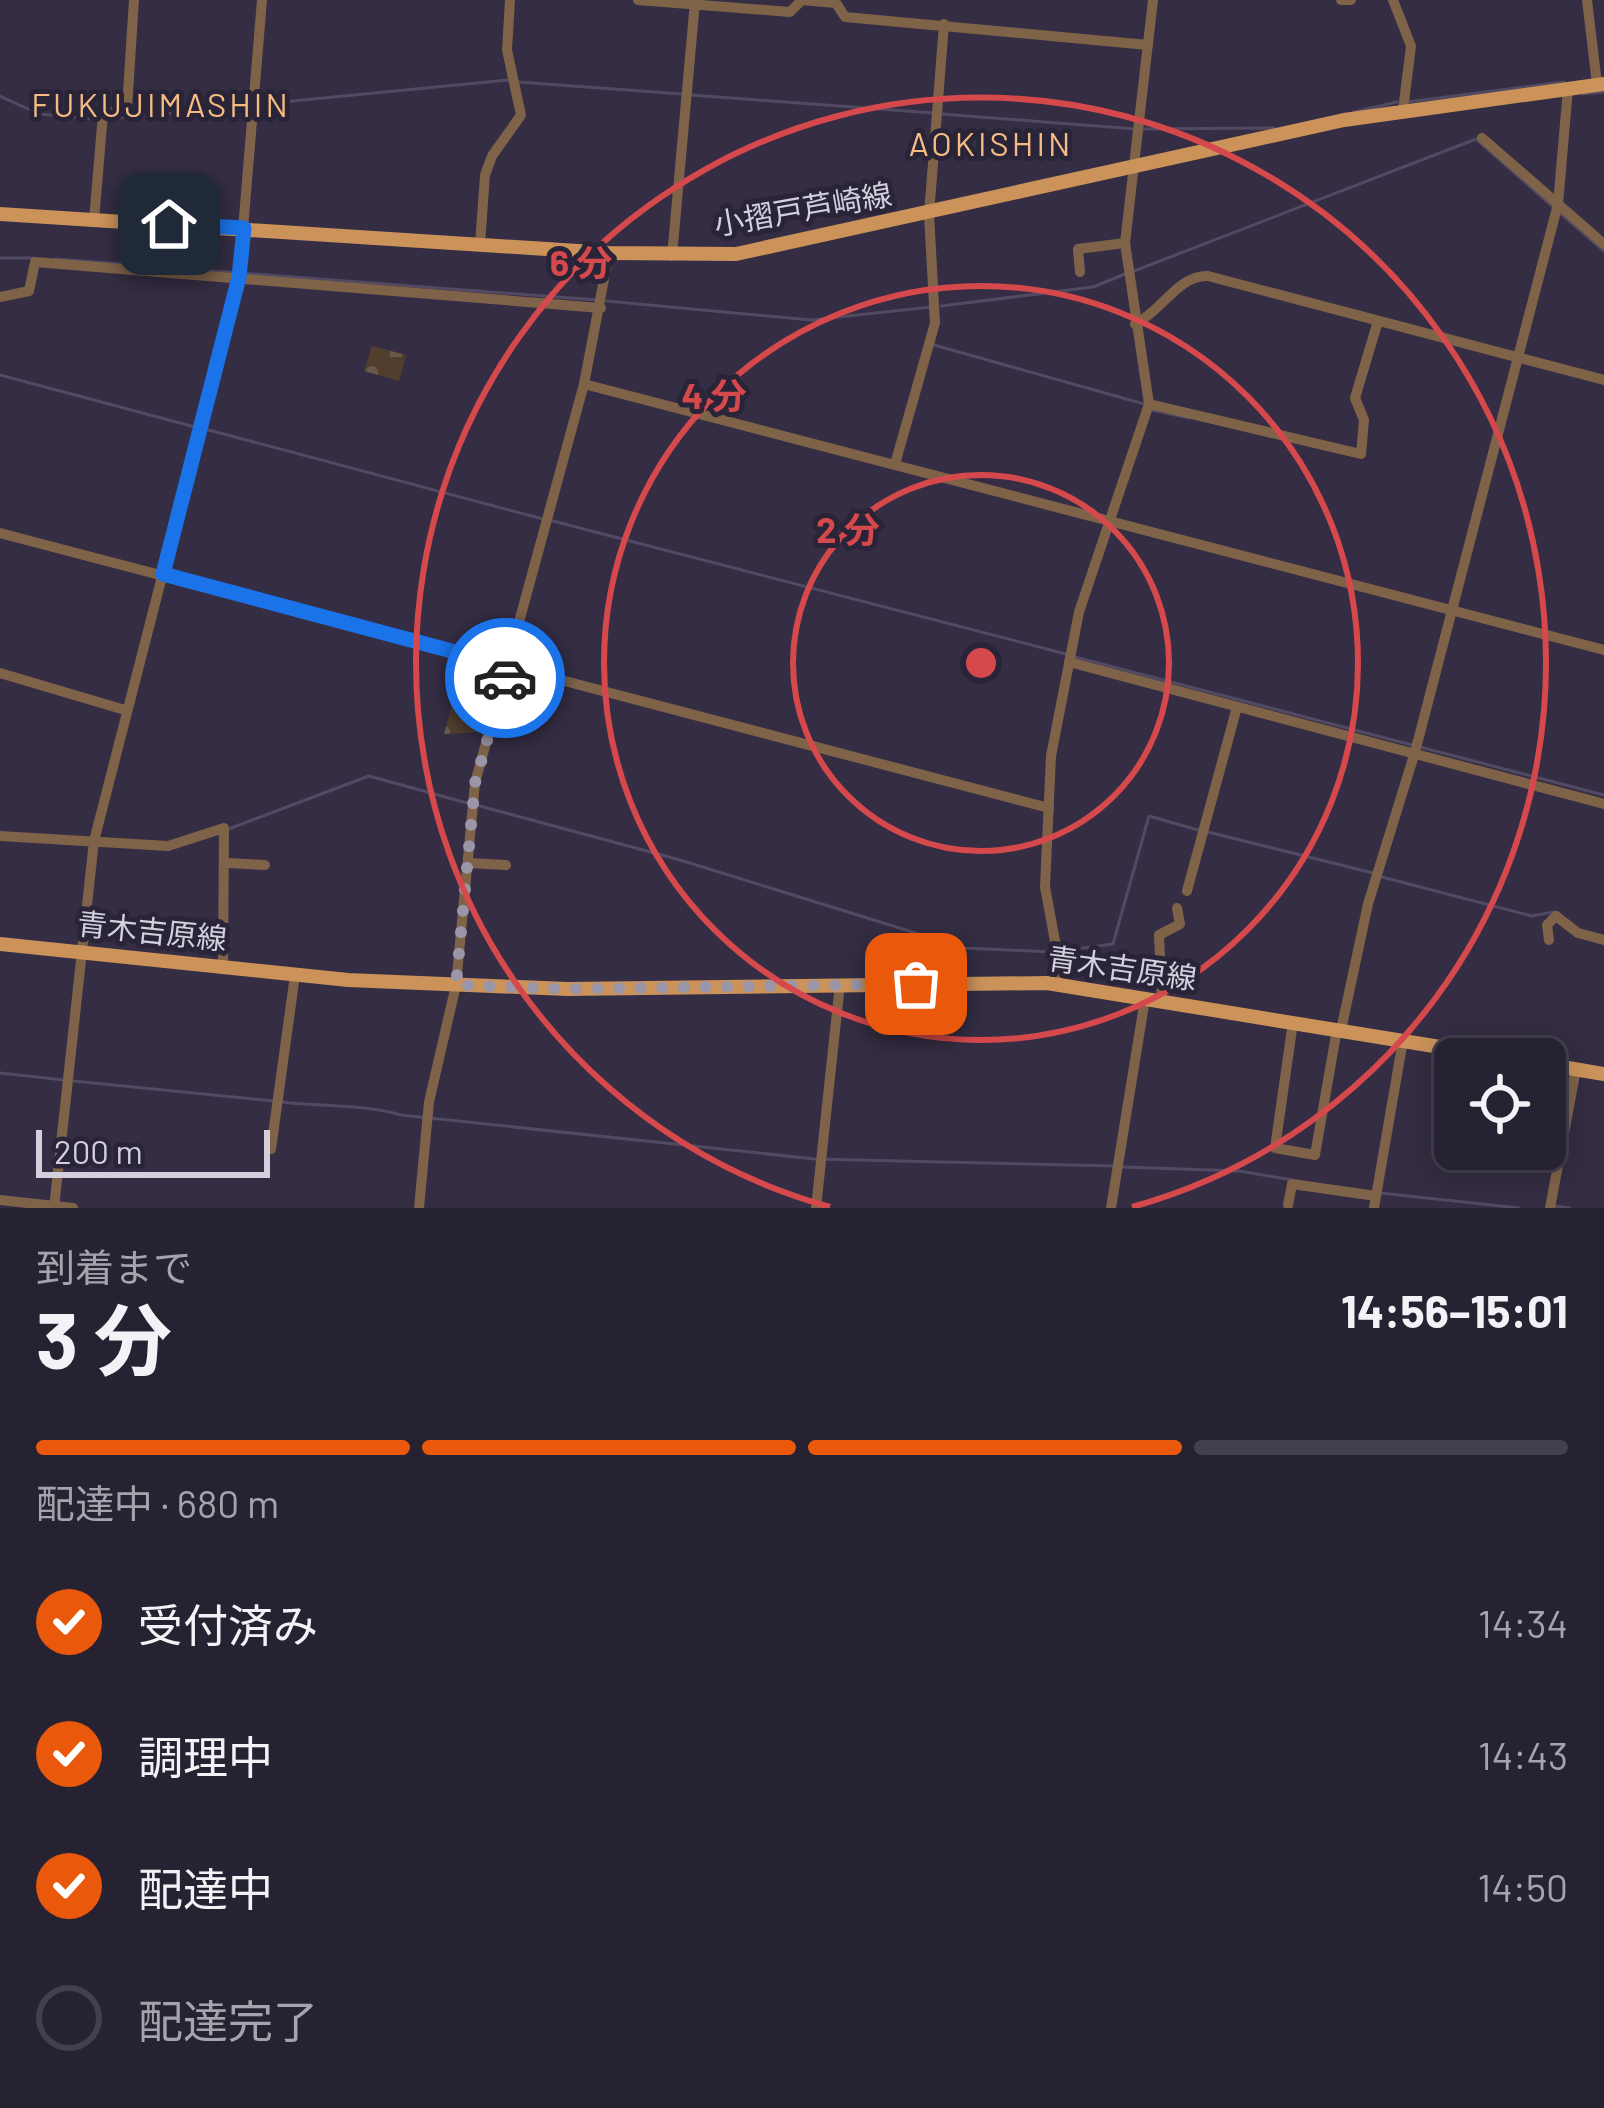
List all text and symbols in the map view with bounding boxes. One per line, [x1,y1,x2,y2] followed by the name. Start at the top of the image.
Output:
[31,84,291,124] district label: FUKUJIMASHIN
[909,123,1073,163] district label: AOKISHIN
[118,173,220,275] pin
[711,175,894,241] street label: 小摺戸芦崎線
[136,191,202,257] icon: home
[550,240,612,283] text: 6 分
[682,373,746,416] text: 4 分
[816,507,880,550] text: 2 分
[445,618,565,738] courier
[960,642,1002,684] centre of rings
[472,645,538,711] icon: car
[76,904,229,956] street label: 青木吉原線
[865,933,967,1035] pin
[1046,939,1199,995] street label: 青木吉原線
[883,951,949,1017] icon: bag
[1434,1038,1566,1170] map controls
[1434,1038,1566,1170] button: locate
[36,1124,270,1177] scale bar
[54,1131,143,1171] text: 200 m
[36,1243,192,1290] text: 到着まで
[1341,1283,1568,1337] text: 14:56–15:01
[36,1291,172,1385] text: 3 分
[36,1479,279,1526] text: 配達中 · 680 m
[36,1589,102,1655] icon: check
[138,1597,318,1651] text: 受付済み
[1478,1599,1568,1646] text: 14:34
[36,1721,102,1787] icon: check
[138,1729,273,1783] text: 調理中
[1478,1731,1568,1778] text: 14:43
[36,1853,102,1919] icon: check
[138,1861,273,1915] text: 配達中
[1478,1863,1568,1910] text: 14:50
[138,1993,318,2047] text: 配達完了

